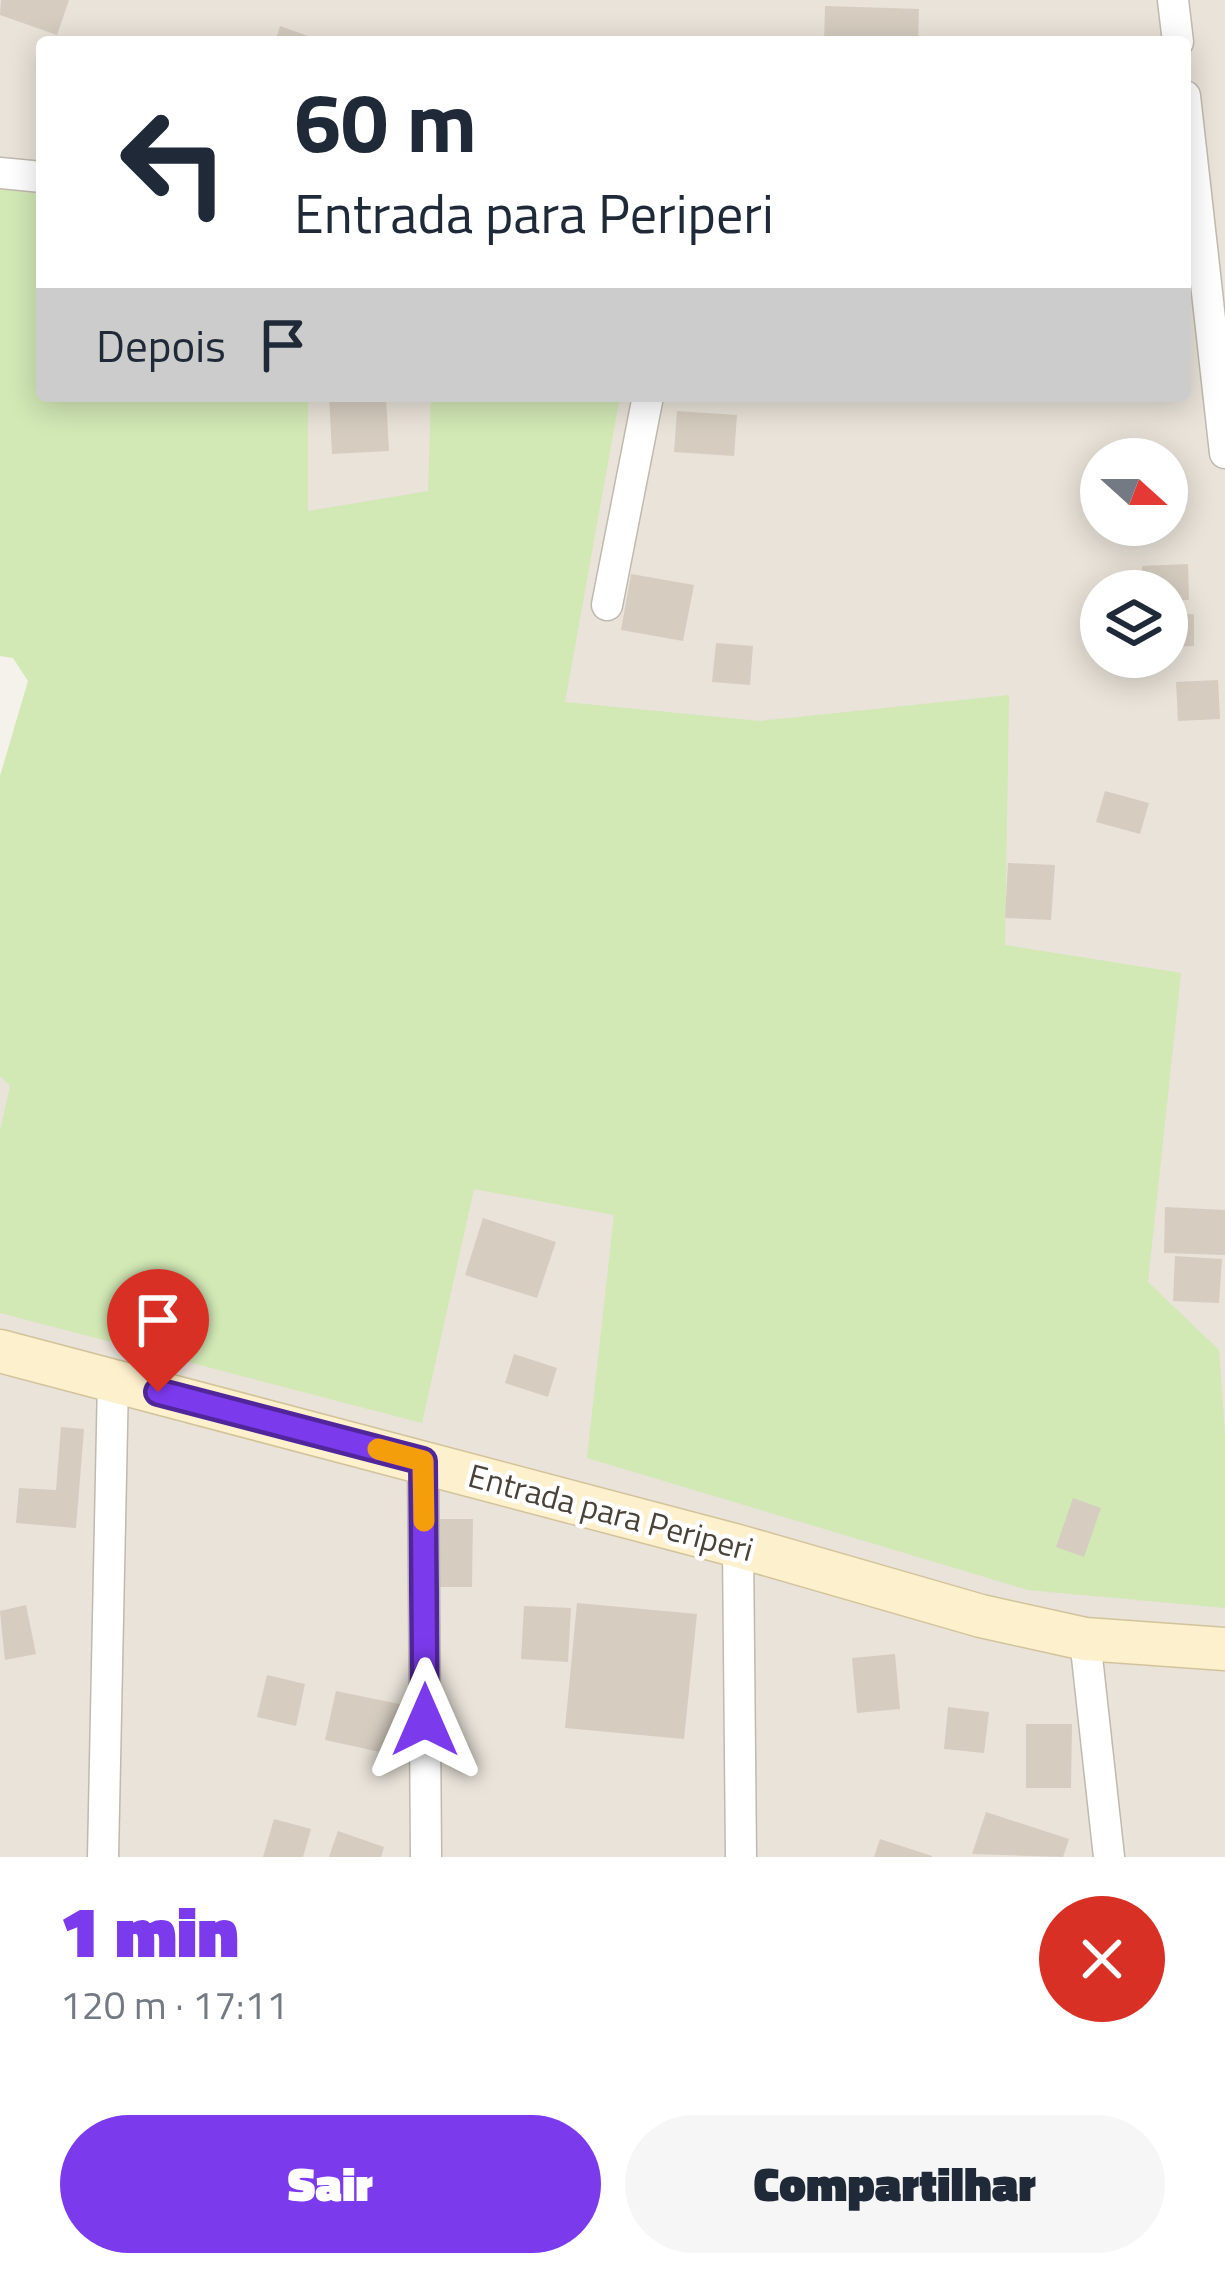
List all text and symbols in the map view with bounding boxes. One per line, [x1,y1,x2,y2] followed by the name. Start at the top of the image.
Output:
[294,57,477,185] text: 60 m
[96,84,252,240] icon: left
[294,172,774,254] text: Entrada para Periperi
[96,311,226,379] text: Depois
[250,312,316,378] icon: arrive
[1080,438,1188,546] north arrow
[1080,438,1188,678] map controls
[1080,570,1188,678] button: layers
[107,1269,209,1392] pin
[125,1287,191,1353] icon: arrive
[463,1450,759,1574] street label: Entrada para Periperi
[362,1657,488,1783] position arrow
[60,1875,239,1985] text: 1 min
[1039,1896,1165,2022] button: close
[60,1975,288,2034] text: 120 m · 17:11
[60,2115,601,2253] button: Sair
[625,2115,1165,2253] button: Compartilhar

